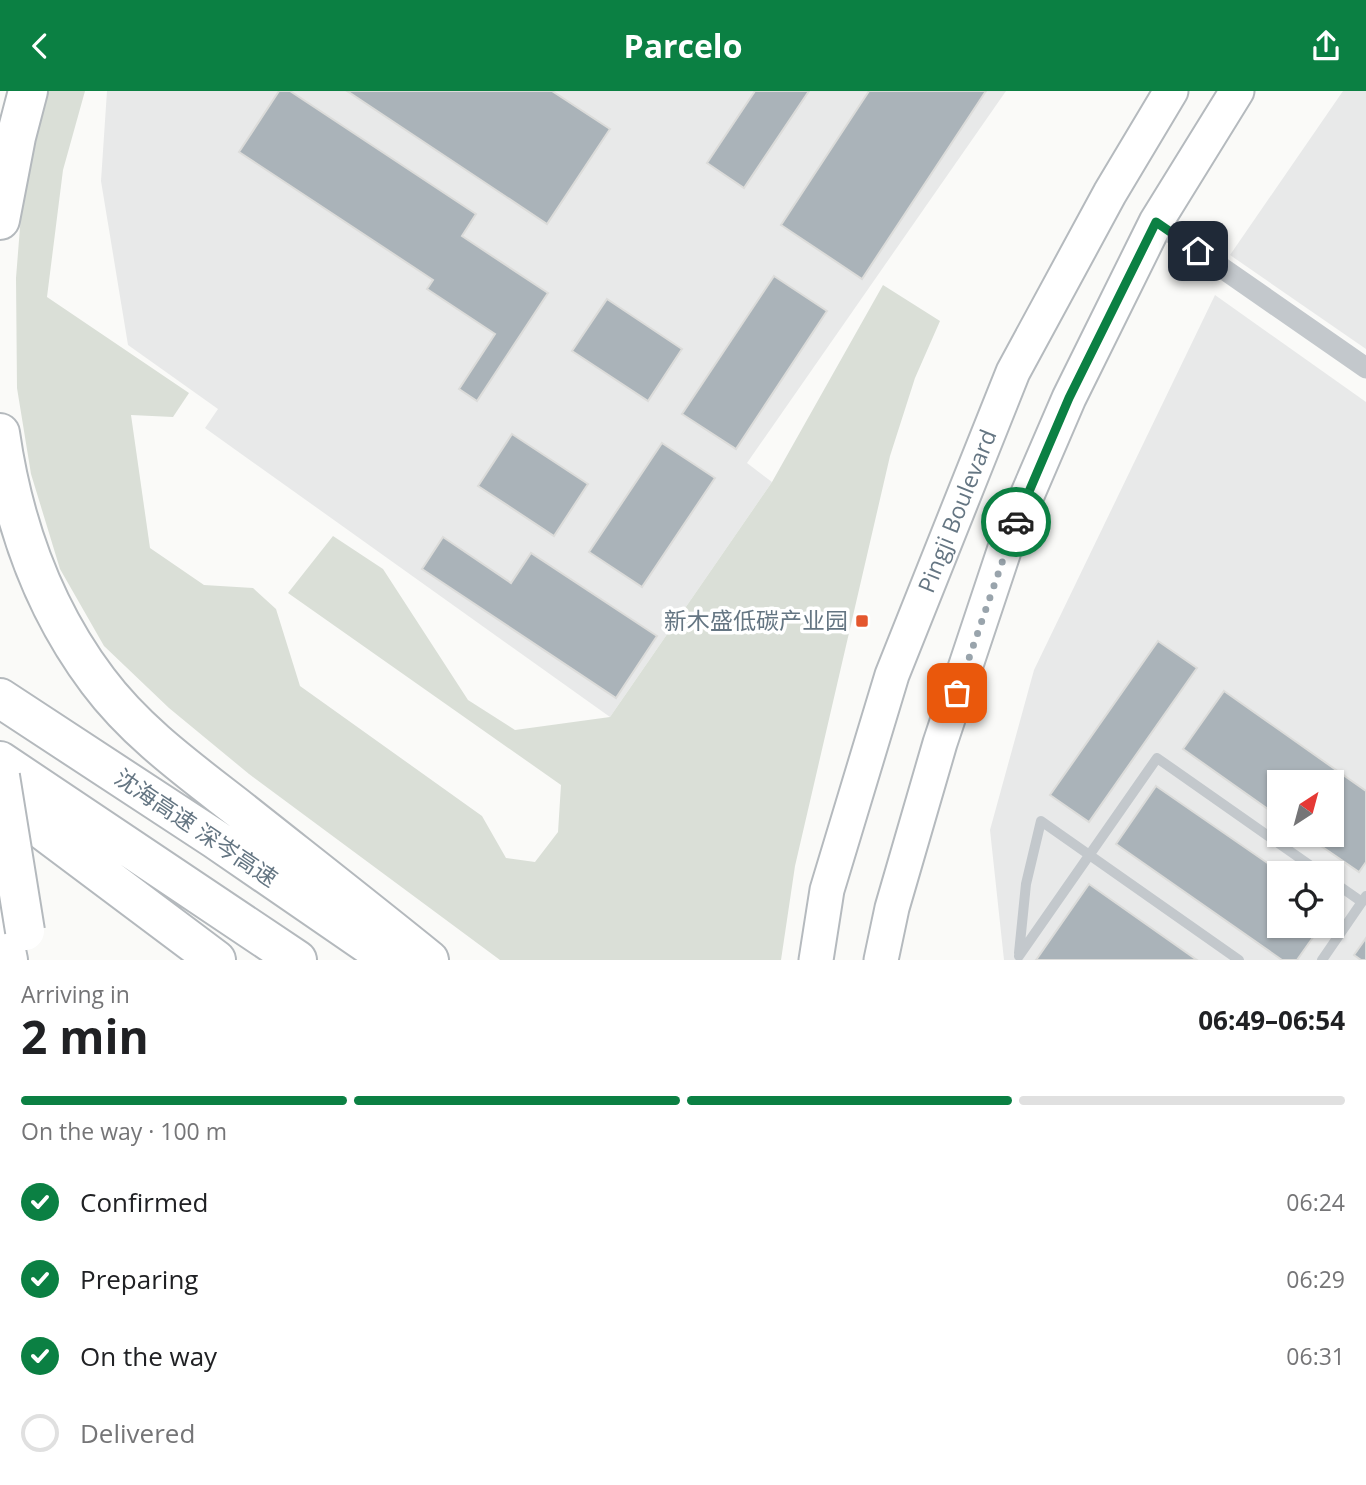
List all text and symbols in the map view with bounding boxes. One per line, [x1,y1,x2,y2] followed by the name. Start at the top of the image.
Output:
[624,24,742,67] text: Parcelo
[21,27,59,65] icon: back
[1307,27,1345,65] icon: share
[1168,221,1228,281] pin
[1179,232,1217,270] icon: home
[910,424,1004,597] street label: Pingji Boulevard
[981,487,1051,557] courier
[997,503,1035,541] icon: car
[664,604,848,636] place label: 新木盛低碳产业园
[854,613,870,629] marker: 新木盛低碳产业园
[927,663,987,723] pin
[938,674,976,712] icon: bag
[109,761,284,894] street label: 沈海高速 深岑高速
[1267,770,1344,847] north arrow
[1267,770,1344,938] map controls
[1267,861,1344,938] button: locate
[21,978,130,1010] text: Arriving in
[1198,1002,1345,1038] text: 06:49–06:54
[21,1005,149,1067] text: 2 min
[21,1115,227,1147] text: On the way · 100 m
[21,1183,59,1221] icon: check
[80,1184,208,1220] text: Confirmed
[1286,1186,1345,1218] text: 06:24
[21,1260,59,1298] icon: check
[80,1261,198,1297] text: Preparing
[1286,1263,1345,1295] text: 06:29
[21,1337,59,1375] icon: check
[80,1338,217,1374] text: On the way
[1286,1340,1345,1372] text: 06:31
[80,1415,195,1451] text: Delivered

